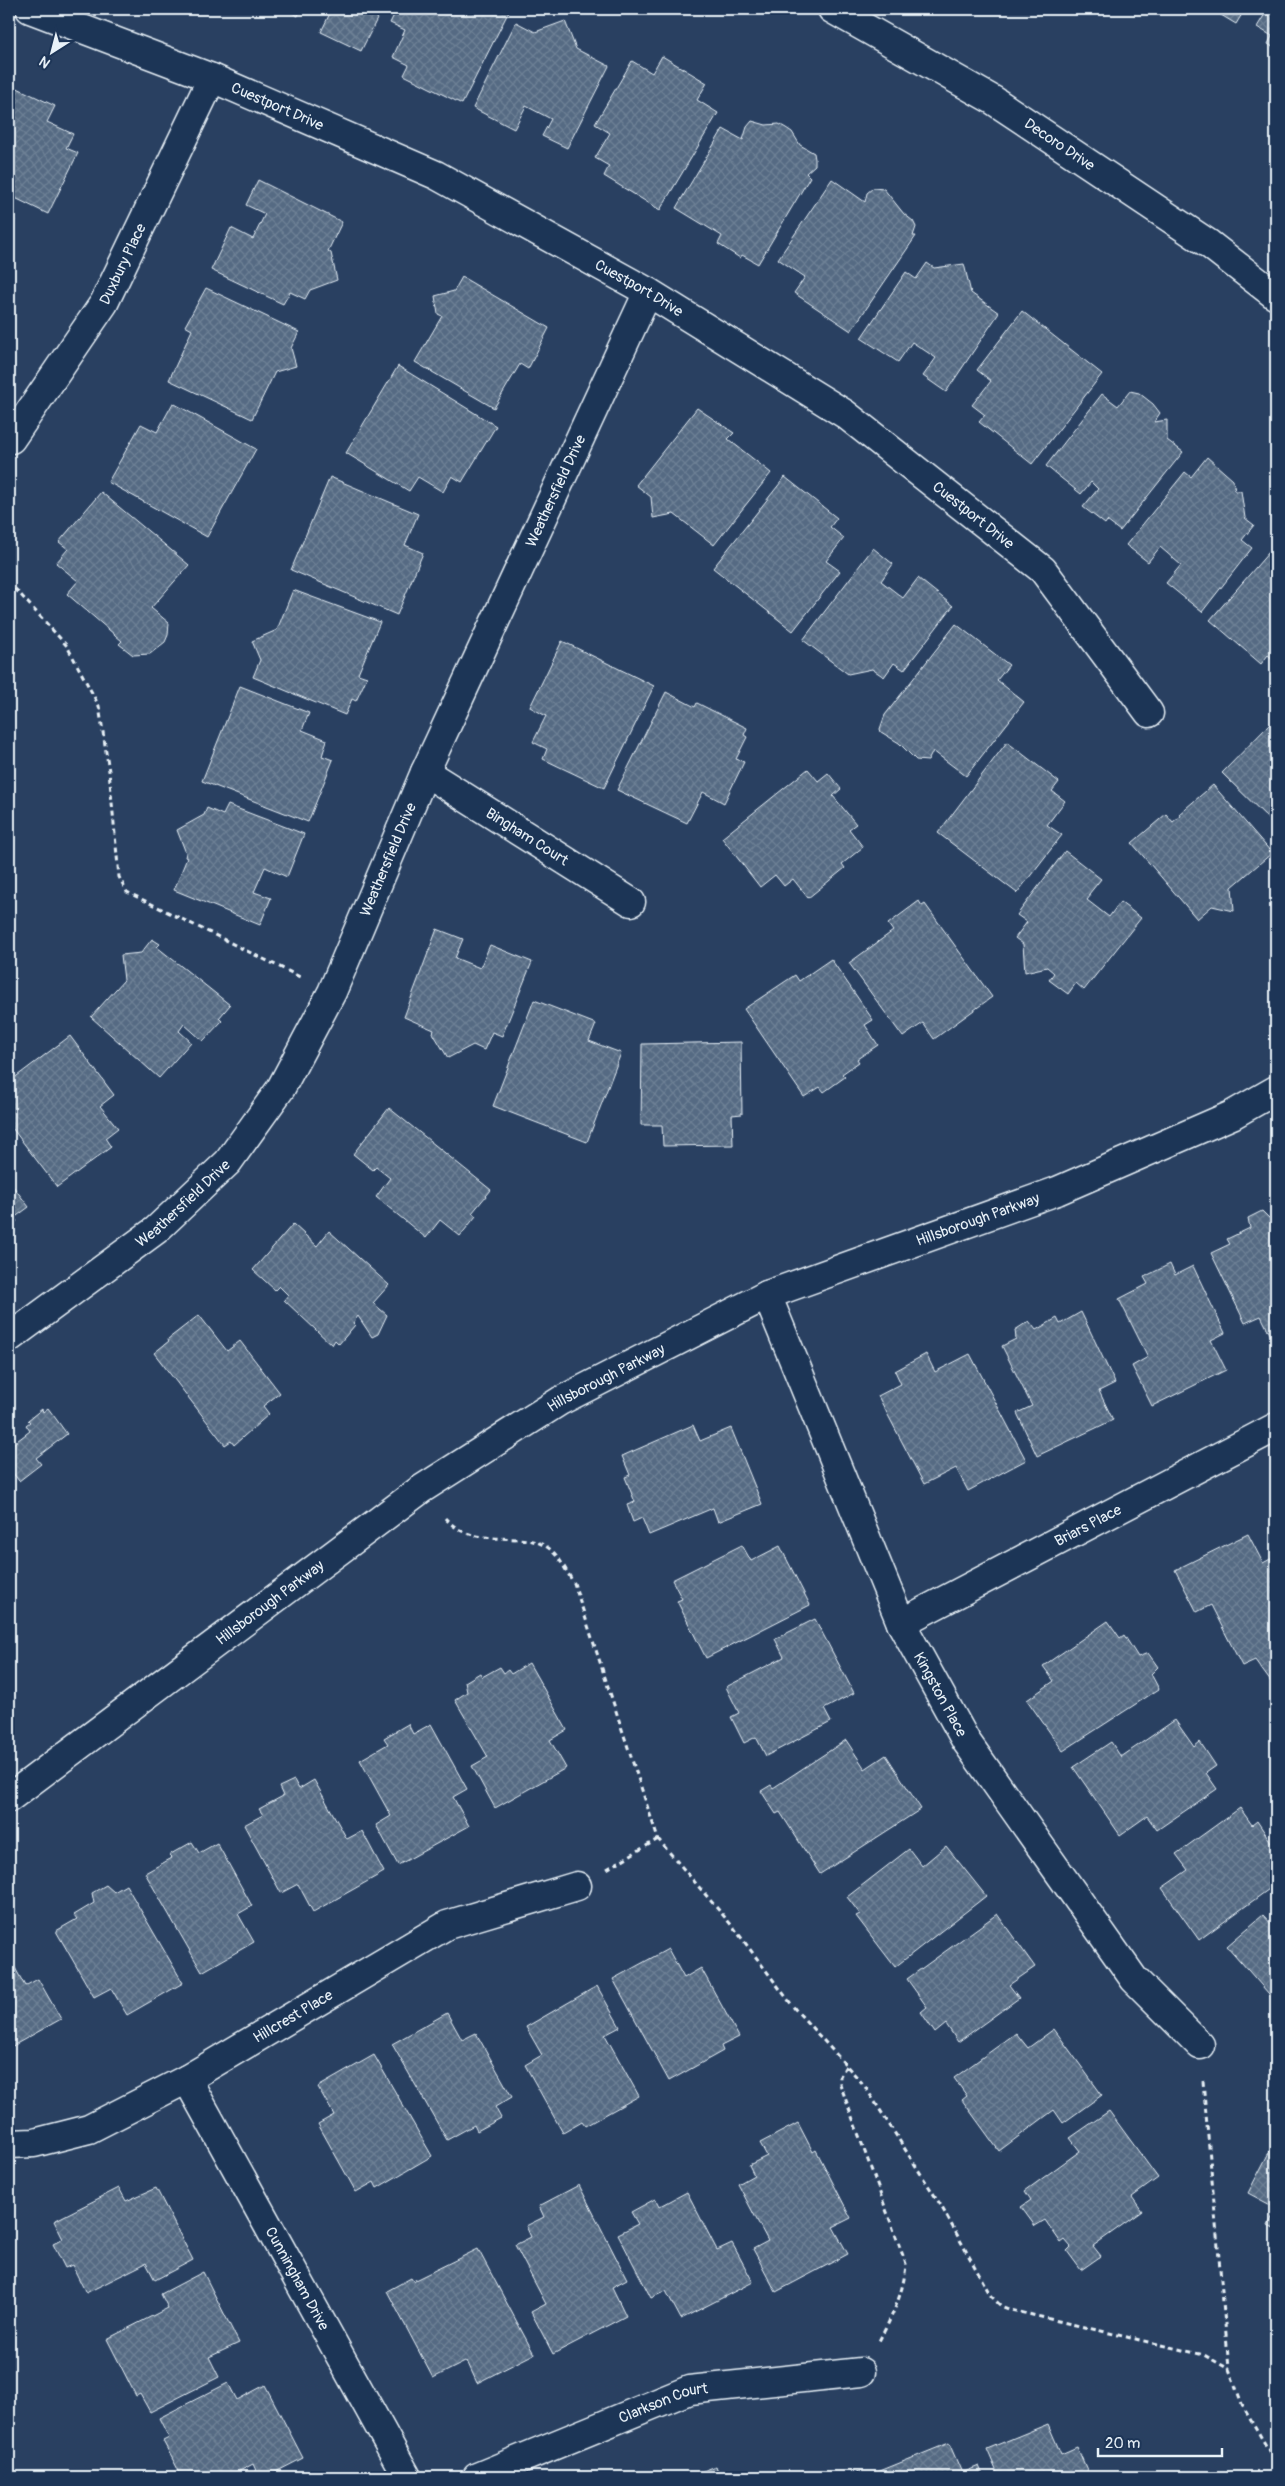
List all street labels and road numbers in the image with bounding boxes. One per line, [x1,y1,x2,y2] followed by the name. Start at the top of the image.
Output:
[228,78,327,135] street label: Cuestport Drive
[1020,114,1099,176] street label: Decoro Drive
[96,220,151,308] street label: Duxbury Place
[591,255,687,322] street label: Cuestport Drive
[522,431,591,550] street label: Weathersfield Drive
[928,477,1018,554] street label: Cuestport Drive
[356,799,421,919] street label: Weathersfield Drive
[482,804,573,871] street label: Bingham Court
[132,1155,235,1252] street label: Weathersfield Drive
[914,1189,1043,1251] street label: Hillsborough Parkway
[544,1340,669,1417] street label: Hillsborough Parkway
[1052,1500,1125,1551] street label: Briars Place
[212,1556,328,1649] street label: Hillsborough Parkway
[909,1649,971,1741] street label: Kingston Place
[250,1985,337,2048] street label: Hillcrest Place
[261,2224,333,2334] street label: Cunningham Drive
[616,2379,710,2428] street label: Clarkson Court

